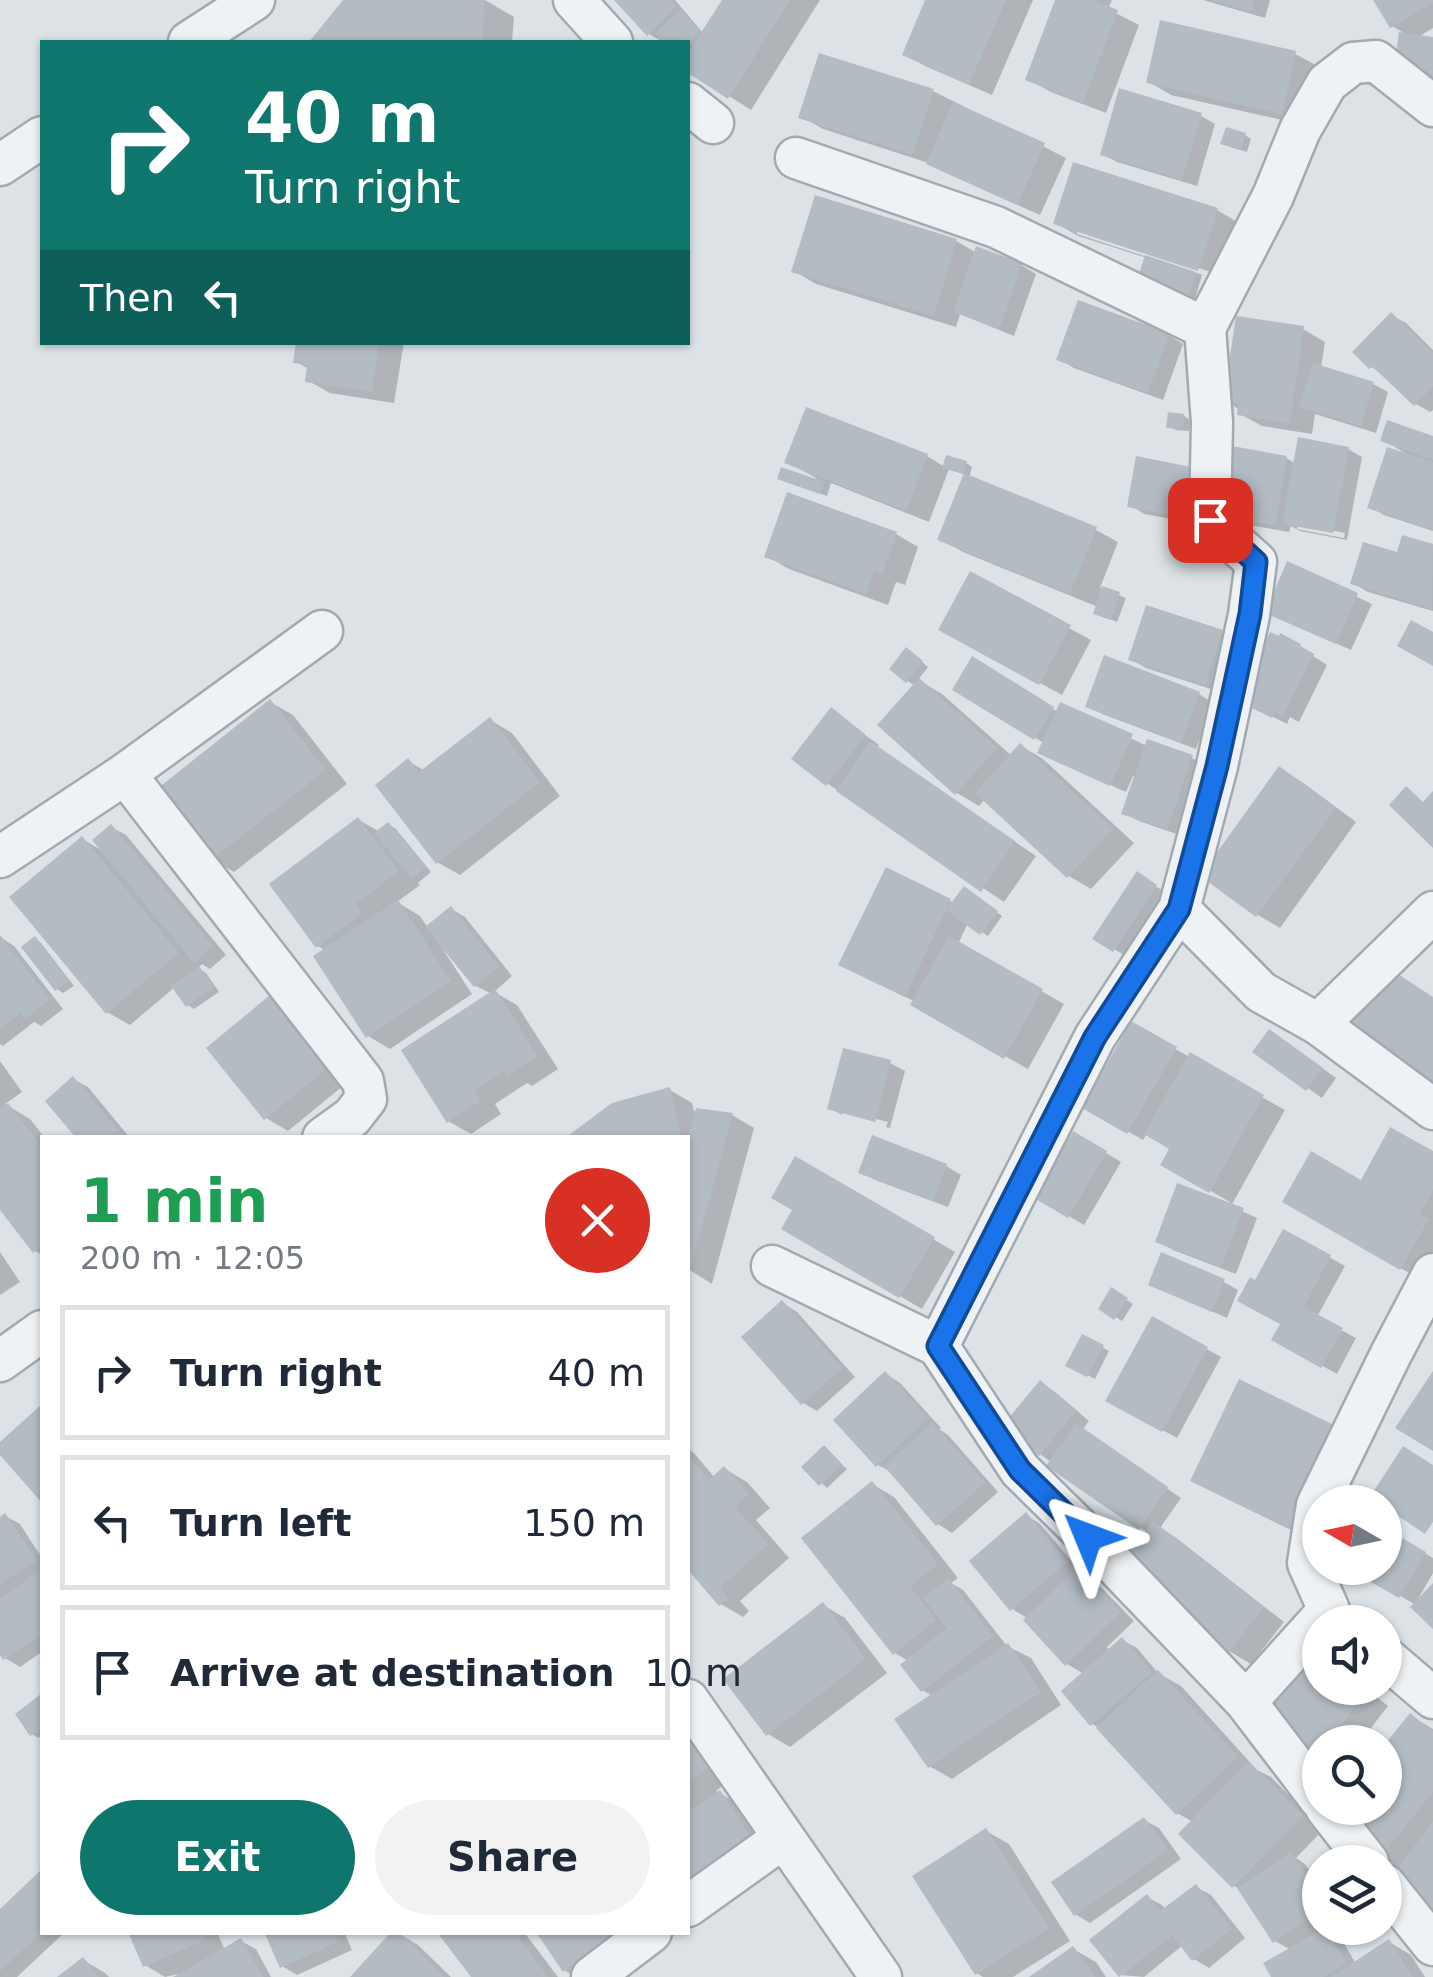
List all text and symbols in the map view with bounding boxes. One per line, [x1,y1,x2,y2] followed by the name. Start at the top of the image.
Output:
[245,77,440,159] text: 40 m
[80,80,210,210] icon: right
[245,161,460,214] text: Turn right
[195,270,250,325] icon: left
[80,276,175,320] text: Then
[1168,478,1253,563] pin
[1183,493,1238,548] icon: arrive
[80,1166,268,1236] text: 1 min
[545,1168,650,1273] button: close
[80,1239,305,1277] text: 200 m · 12:05
[85,1345,140,1400] icon: right
[170,1351,382,1395] text: Turn right
[548,1351,645,1395] text: 40 m
[1036,1485,1140,1589] position arrow
[1302,1485,1402,1585] north arrow
[1302,1485,1402,1945] map controls
[85,1495,140,1550] icon: left
[170,1501,351,1545] text: Turn left
[523,1501,645,1545] text: 150 m
[1302,1605,1402,1705] button: sound
[85,1645,140,1700] icon: arrive
[170,1651,615,1695] text: Arrive at destination
[645,1651,742,1695] text: 10 m
[1302,1725,1402,1825] button: search
[80,1800,355,1915] button: Exit
[375,1800,650,1915] button: Share
[1302,1845,1402,1945] button: layers

